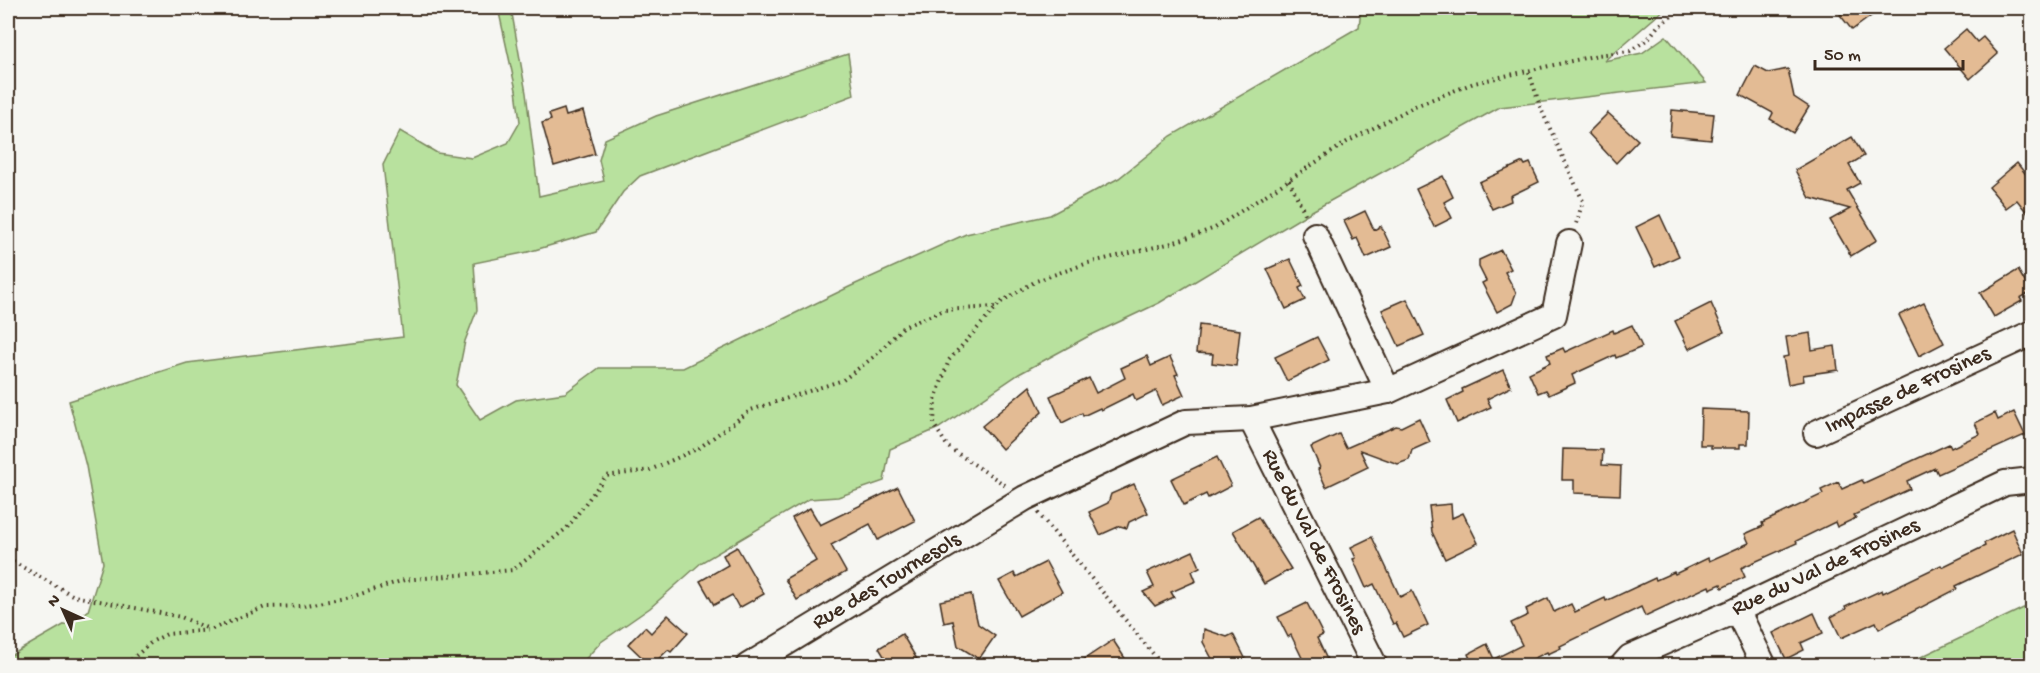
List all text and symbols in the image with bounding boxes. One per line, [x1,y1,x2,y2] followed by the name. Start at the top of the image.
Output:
[1815,33,1964,71] scale bar
[1824,46,1861,67] text: 50 m
[1821,341,1996,441] street label: Impasse de Frosines
[1255,445,1371,640] street label: Rue du Val de Frosines
[1728,513,1925,623] street label: Rue du Val de Frosines
[808,527,967,636] street label: Rue des Tournesols
[33,580,93,640] north arrow
[44,591,66,612] text: N

